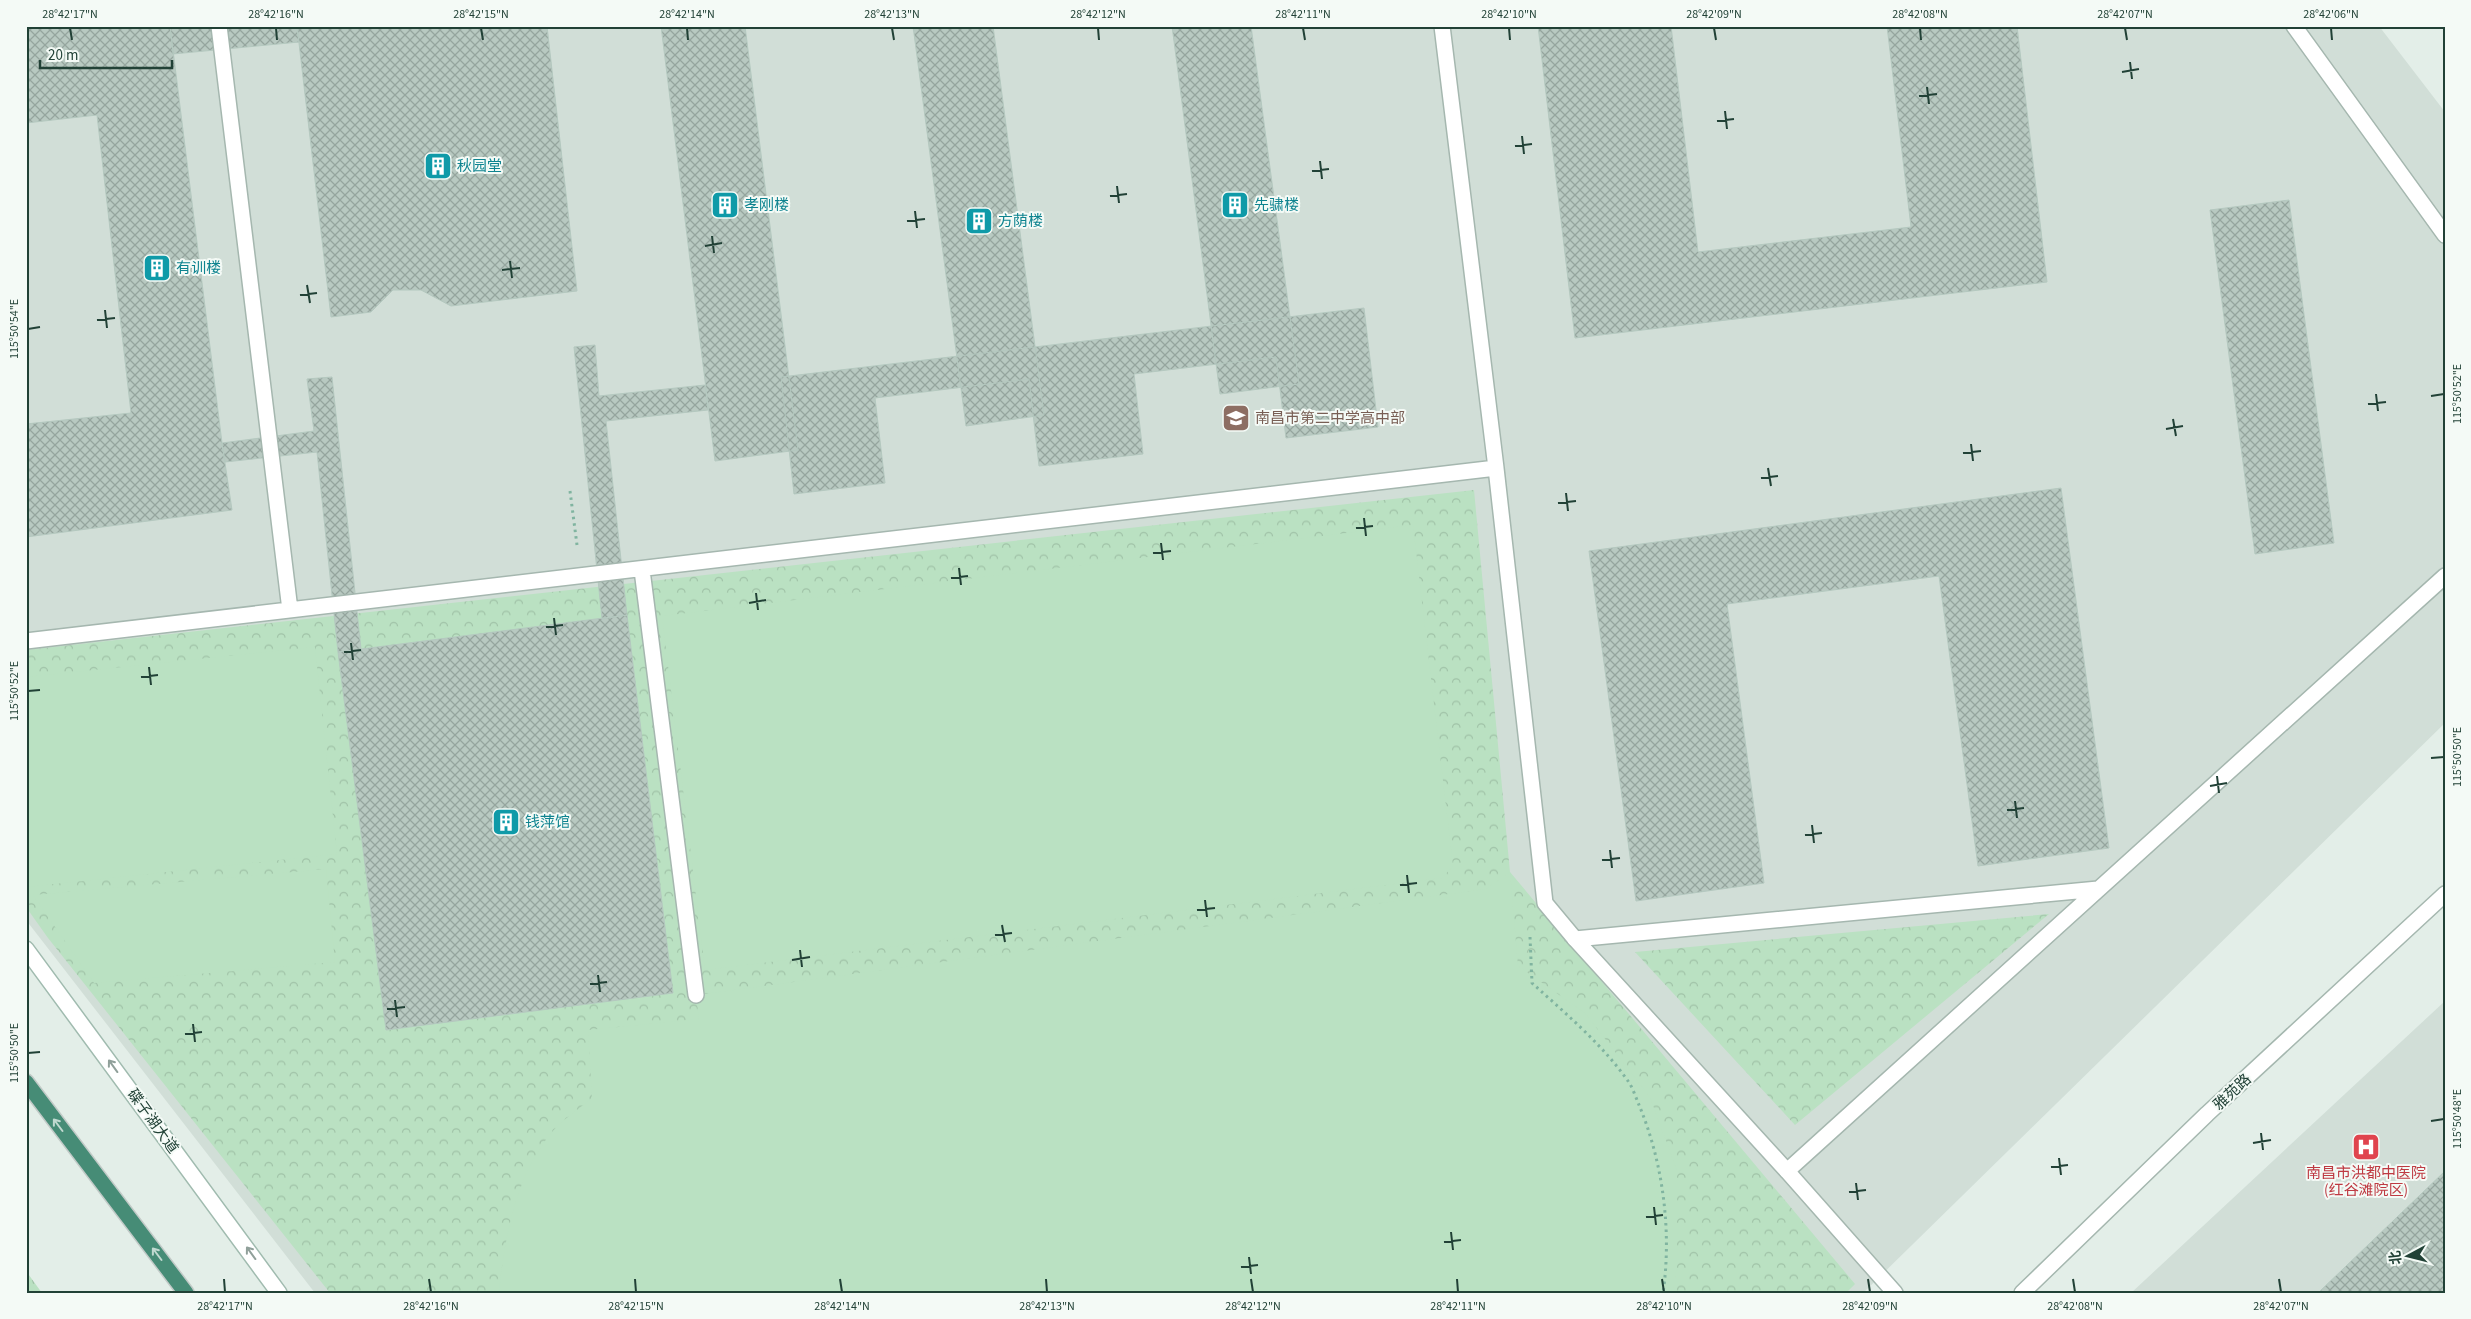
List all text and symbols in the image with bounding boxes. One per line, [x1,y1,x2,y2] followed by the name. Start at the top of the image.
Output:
[42,6,98,23] text: 28°42'17"N
[248,6,304,23] text: 28°42'16"N
[453,6,509,23] text: 28°42'15"N
[659,6,715,23] text: 28°42'14"N
[864,6,920,23] text: 28°42'13"N
[1070,6,1126,23] text: 28°42'12"N
[1275,6,1331,23] text: 28°42'11"N
[1481,6,1537,23] text: 28°42'10"N
[1686,6,1742,23] text: 28°42'09"N
[1892,6,1948,23] text: 28°42'08"N
[2097,6,2153,23] text: 28°42'07"N
[2303,6,2359,23] text: 28°42'06"N
[40,38,172,70] scale bar
[48,45,78,66] text: 20 m
[423,151,453,181] building icon: 秋园堂
[457,156,502,177] place label: 秋园堂
[710,190,740,220] building icon: 孝刚楼
[1220,190,1250,220] building icon: 先骕楼
[744,195,789,216] place label: 孝刚楼
[1254,195,1299,216] place label: 先骕楼
[964,206,994,236] building icon: 方荫楼
[998,211,1043,232] place label: 方荫楼
[142,253,172,283] building icon: 有训楼
[176,258,221,279] place label: 有训楼
[6,299,23,359] text: 115°50'54"E
[2449,364,2466,424] text: 115°50'52"E
[1221,403,1251,433] school or university icon: 南昌市第二中学高中部
[1255,408,1405,429] place label: 南昌市第二中学高中部
[6,661,23,721] text: 115°50'52"E
[2449,727,2466,787] text: 115°50'50"E
[491,807,521,837] building icon: 钱萍馆
[525,812,570,833] place label: 钱萍馆
[6,1023,23,1083] text: 115°50'50"E
[108,1059,118,1073] one-way arrow
[2209,1069,2256,1115] street label: 雅苑路
[122,1085,183,1158] street label: 碟子湖大道
[2449,1089,2466,1149] text: 115°50'48"E
[53,1118,64,1131] one-way arrow
[2351,1132,2381,1162] hospital icon: 南昌市洪都中医院 (红谷滩院区)
[2306,1163,2426,1201] place label: 南昌市洪都中医院 (红谷滩院区)
[2384,1232,2434,1282] north arrow
[245,1247,256,1261] one-way arrow
[151,1248,162,1261] one-way arrow
[2385,1249,2407,1266] text: 北
[197,1298,253,1315] text: 28°42'17"N
[403,1298,459,1315] text: 28°42'16"N
[608,1298,664,1315] text: 28°42'15"N
[814,1298,870,1315] text: 28°42'14"N
[1019,1298,1075,1315] text: 28°42'13"N
[1225,1298,1281,1315] text: 28°42'12"N
[1430,1298,1486,1315] text: 28°42'11"N
[1636,1298,1692,1315] text: 28°42'10"N
[1842,1298,1898,1315] text: 28°42'09"N
[2047,1298,2103,1315] text: 28°42'08"N
[2253,1298,2309,1315] text: 28°42'07"N

